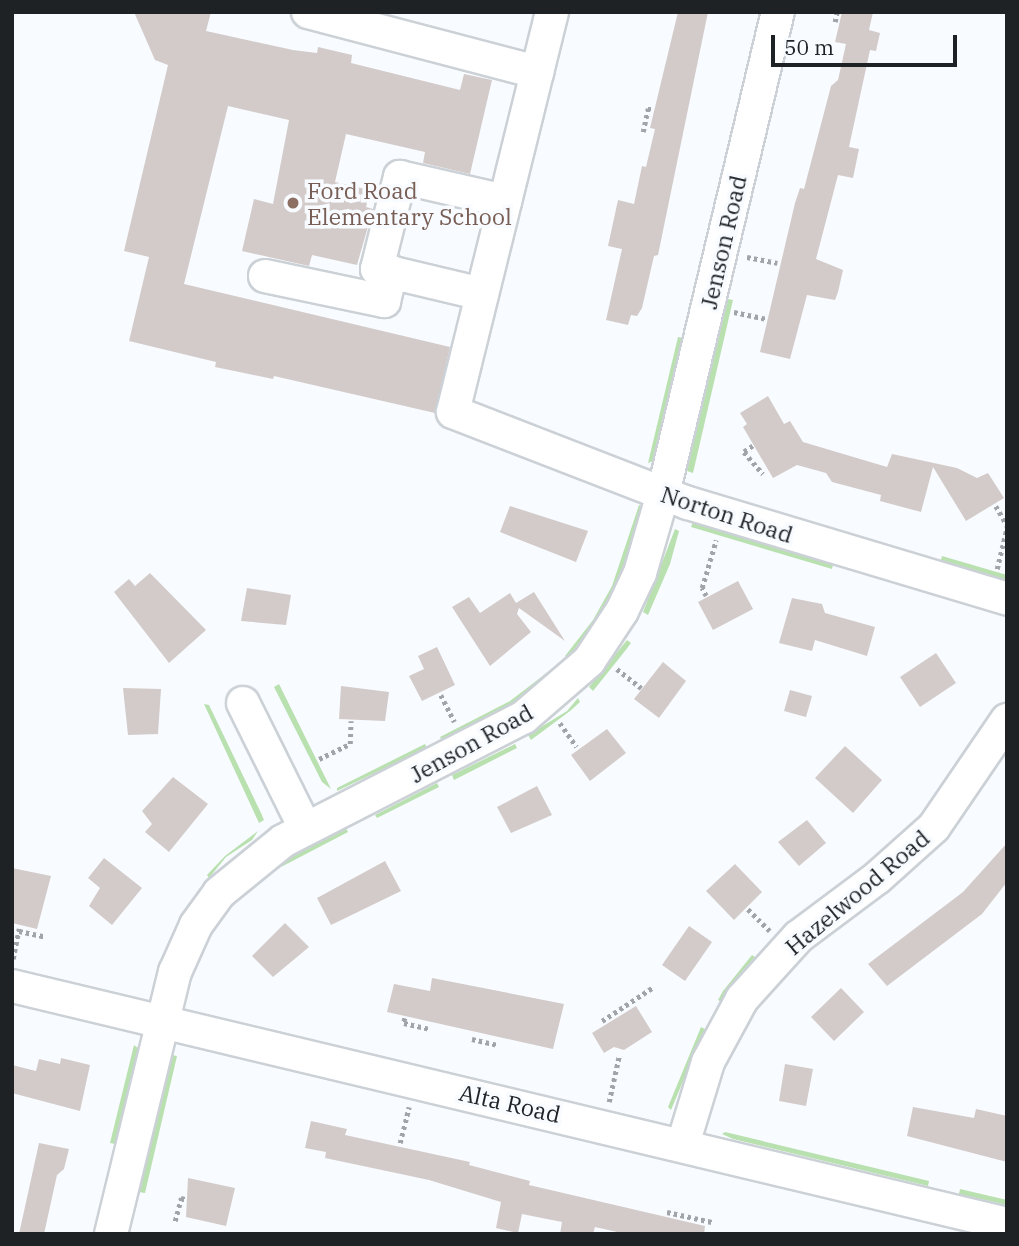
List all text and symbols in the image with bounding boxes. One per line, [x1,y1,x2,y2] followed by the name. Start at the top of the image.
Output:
[774,21,960,65] scale bar
[784,33,834,61] text: 50 m
[694,172,752,312] street label: Jenson Road
[307,176,512,230] place label: Ford Road Elementary School
[285,195,301,211] marker: Ford Road Elementary School
[658,480,796,548] street label: Norton Road
[405,698,537,788] street label: Jenson Road
[779,824,935,960] street label: Hazelwood Road
[457,1078,563,1128] street label: Alta Road

